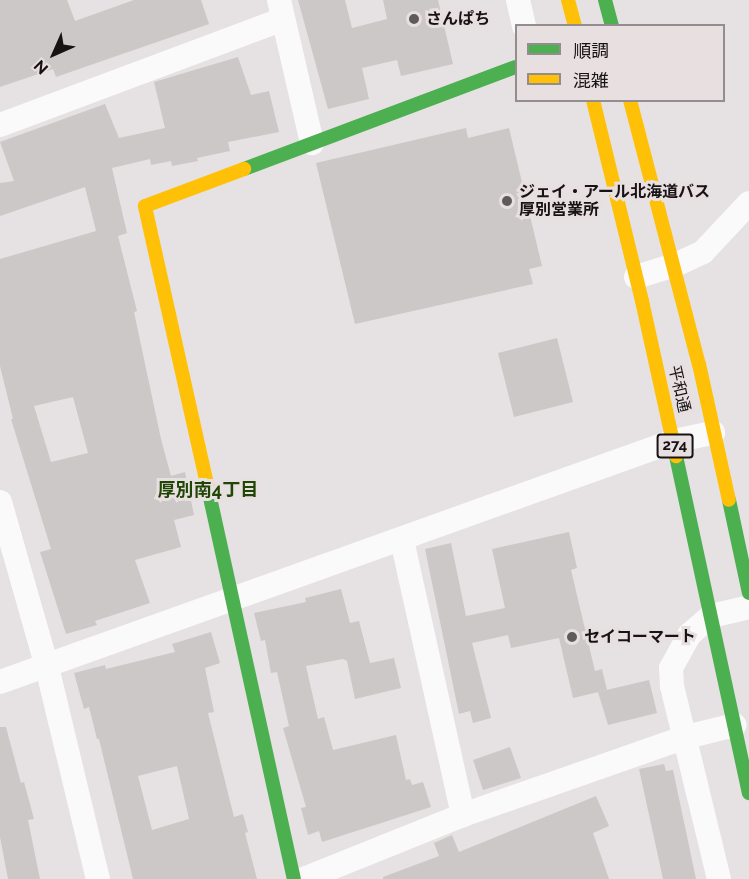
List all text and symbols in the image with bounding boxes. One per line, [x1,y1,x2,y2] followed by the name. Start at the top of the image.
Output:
[426,9,490,29] place label: さんぱち
[407,12,421,26] marker: さんぱち
[24,24,84,84] north arrow
[515,24,725,102] legend
[573,40,609,61] text: 順調
[30,56,52,78] text: N
[573,70,609,91] text: 混雑
[519,182,710,220] place label: ジェイ・アール北海道バス 厚別営業所
[500,194,514,208] marker: ジェイ・アール北海道バス 厚別営業所
[664,363,694,415] street label: 平和通
[656,434,694,458] road number: 274
[158,479,258,501] district label: 厚別南4丁目
[584,627,696,647] place label: セイコーマート
[565,630,579,644] marker: セイコーマート

